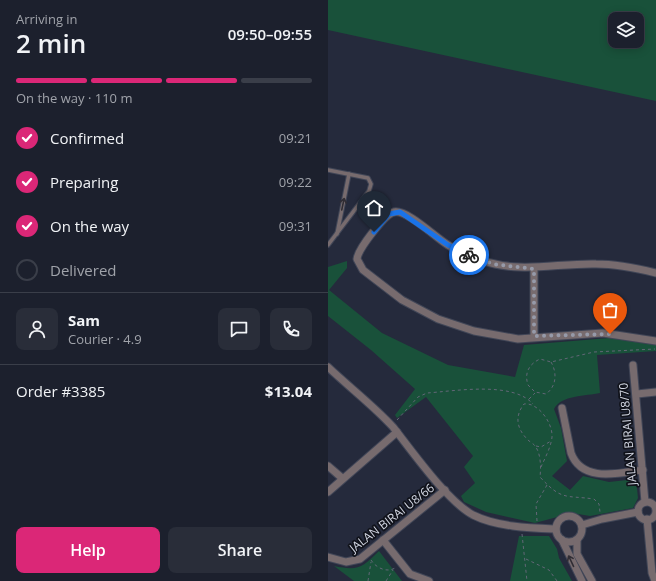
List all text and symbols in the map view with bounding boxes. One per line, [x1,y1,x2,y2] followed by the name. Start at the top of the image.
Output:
[16,10,78,28] text: Arriving in
[608,12,644,48] map controls
[608,12,644,48] button: layers
[228,24,312,44] text: 09:50–09:55
[16,25,86,61] text: 2 min
[16,89,132,107] text: On the way · 110 m
[16,127,38,149] icon: check
[50,128,124,148] text: Confirmed
[279,129,312,147] text: 09:21
[16,171,38,193] icon: check
[50,172,118,192] text: Preparing
[279,173,312,191] text: 09:22
[357,191,391,232] pin
[363,197,385,219] icon: home
[339,198,347,211] one-way arrow
[16,215,38,237] icon: check
[50,216,129,236] text: On the way
[279,217,312,235] text: 09:31
[449,235,489,275] courier
[458,244,480,266] icon: bike
[50,260,117,280] text: Delivered
[593,293,627,334] pin
[599,299,621,321] icon: bag
[16,308,58,350] button: person
[218,308,260,350] button: chat
[270,308,312,350] button: phone
[68,310,100,330] text: Sam
[68,330,142,348] text: Courier · 4.9
[16,381,105,401] text: Order #3385
[265,381,312,401] text: $13.04
[615,382,641,487] street label: JALAN BIRAI U8/70
[345,479,438,557] street label: JALAN BIRAI U8/66
[16,527,160,573] button: Help
[168,527,312,573] button: Share
[567,555,574,567] one-way arrow

